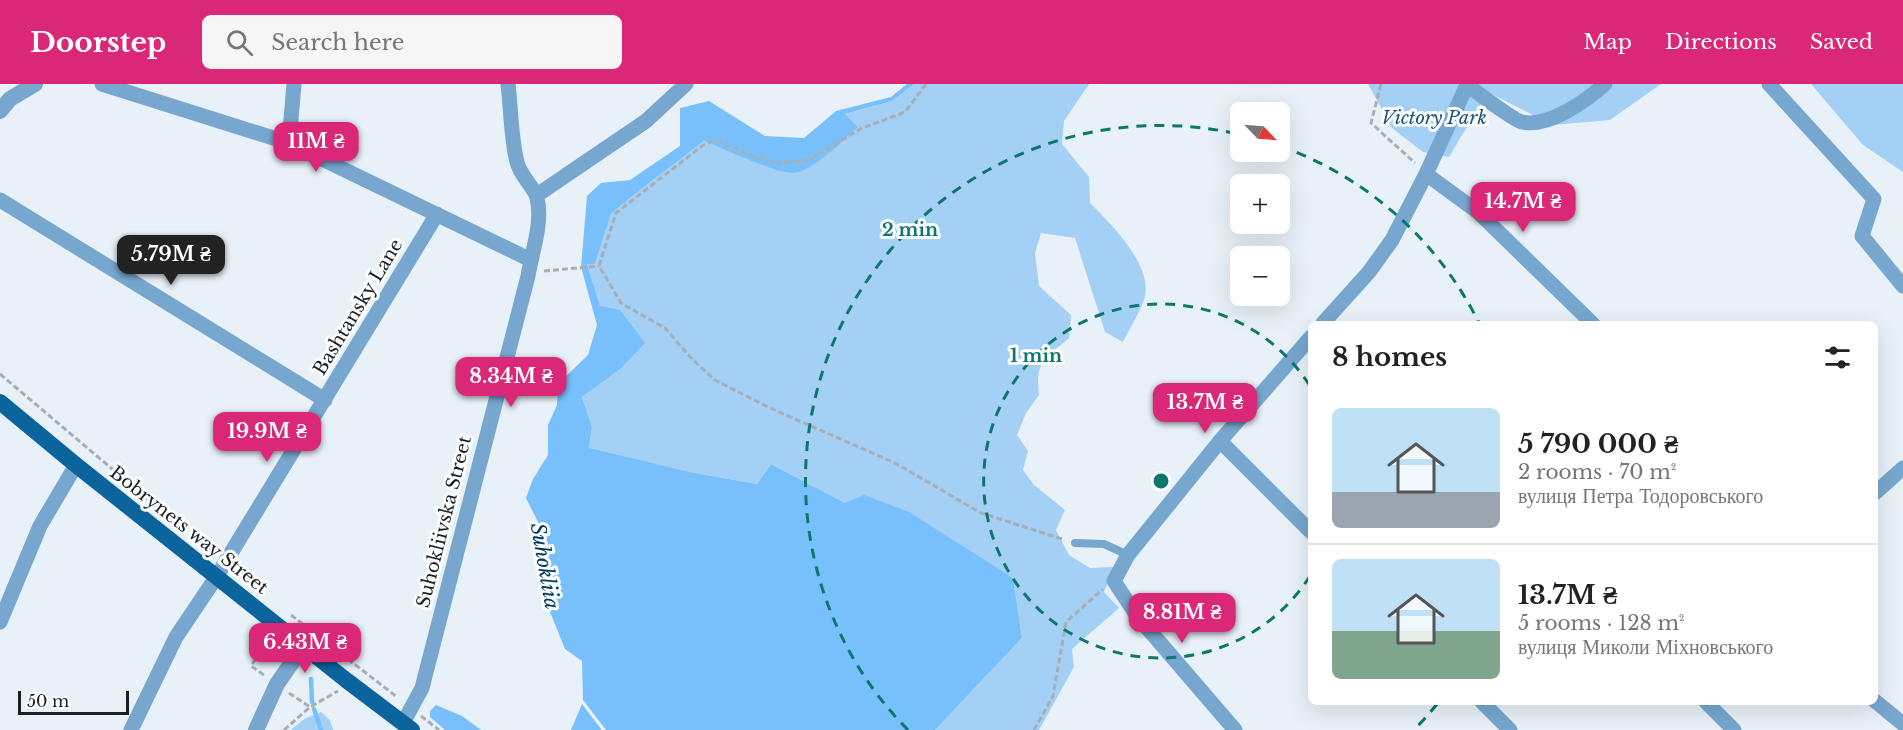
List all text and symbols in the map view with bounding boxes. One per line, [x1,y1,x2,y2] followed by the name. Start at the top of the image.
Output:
[202,15,622,69] search box
[30,25,166,60] text: Doorstep
[223,26,256,59] icon: search
[271,29,404,56] text: Search here
[1583,29,1632,55] text: Map
[1665,29,1777,55] text: Directions
[1810,29,1873,55] text: Saved
[1230,102,1290,162] north arrow
[1230,102,1290,306] map controls
[1381,107,1487,129] park label: Victory Park
[274,122,358,173] pin: 11M ₴
[288,129,344,153] text: 11M ₴
[1230,174,1290,234] button: +
[1468,182,1578,233] pin: 14.7M ₴
[1485,189,1561,213] text: 14.7M ₴
[882,219,938,241] text: 2 min
[116,235,226,286] pin: 5.79M ₴
[309,235,407,379] street label: Bashtansky Lane
[131,242,211,266] text: 5.79M ₴
[1230,246,1290,306] button: −
[1332,341,1447,373] text: 8 homes
[1821,341,1854,374] icon: filters
[1010,345,1062,367] text: 1 min
[456,357,566,408] pin: 8.34M ₴
[469,364,553,388] text: 8.34M ₴
[1150,383,1260,434] pin: 13.7M ₴
[1167,390,1243,414] text: 13.7M ₴
[212,412,322,463] pin: 19.9M ₴
[227,419,307,443] text: 19.9M ₴
[1518,428,1678,460] text: 5 790 000 ₴
[1380,432,1452,504] icon: home
[412,434,476,610] street label: Suhokliivska Street
[1518,460,1676,484] text: 2 rooms · 70 m²
[105,461,273,599] street label: Bobrynets way Street
[1151,471,1171,491] centre of rings
[1518,484,1763,508] text: вулиця Петра Тодоровського
[526,521,564,611] water label: Suhokliia
[1518,579,1617,611] text: 13.7M ₴
[1380,583,1452,655] icon: home
[1127,593,1237,644] pin: 8.81M ₴
[1143,600,1221,624] text: 8.81M ₴
[1518,611,1685,635] text: 5 rooms · 128 m²
[250,623,360,674] pin: 6.43M ₴
[263,630,347,654] text: 6.43M ₴
[1518,635,1773,659] text: вулиця Миколи Міхновського
[18,688,129,716] scale bar
[27,691,69,711] text: 50 m

